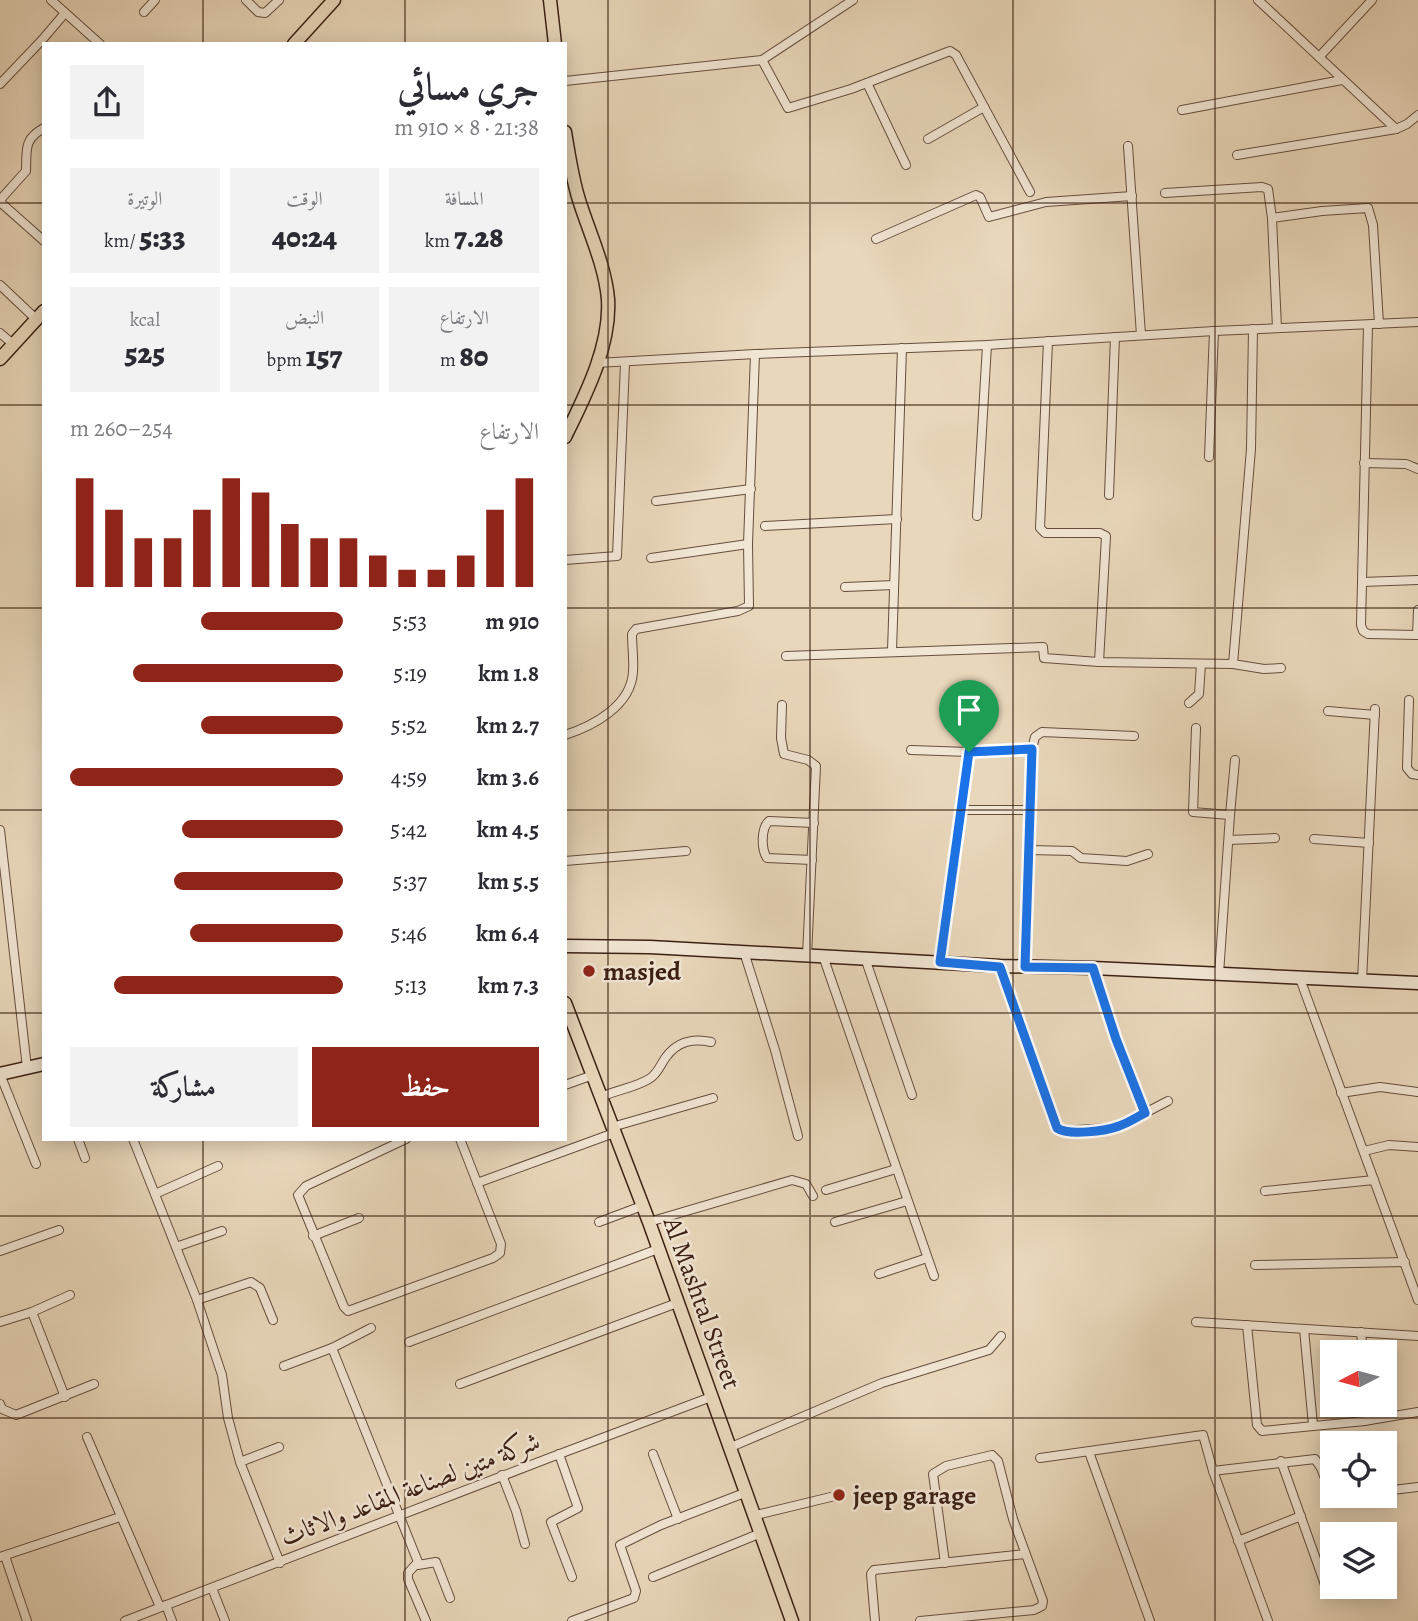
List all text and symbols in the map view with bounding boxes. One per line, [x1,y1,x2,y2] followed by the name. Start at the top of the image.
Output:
[398,60,539,112] text: جري مسائي
[70,65,144,139] button: share
[394,112,539,143] text: 21:38 · 8 × 910 m
[127,186,162,212] text: الوتيرة
[286,186,323,212] text: الوقت
[445,186,484,212] text: المسافة
[139,217,186,257] text: 5:33
[272,217,337,257] text: 40:24
[454,217,503,257] text: 7.28
[104,228,139,254] text: /km
[425,228,454,254] text: km
[285,305,324,331] text: النبض
[440,305,489,331] text: الارتفاع
[130,307,160,333] text: kcal
[125,333,165,373] text: 525
[306,336,342,376] text: 157
[460,336,488,376] text: 80
[267,347,306,373] text: bpm
[440,347,460,373] text: m
[70,413,173,444] text: 254–260 m
[479,416,539,447] text: الارتفاع
[392,606,427,637] text: 5:53
[485,606,539,637] text: 910 m
[393,658,427,689] text: 5:19
[478,658,539,689] text: 1.8 km
[939,680,999,752] pin
[950,691,988,729] icon: arrive
[391,710,427,741] text: 5:52
[477,710,539,741] text: 2.7 km
[391,762,427,793] text: 4:59
[477,762,539,793] text: 3.6 km
[390,814,427,845] text: 5:42
[477,814,539,845] text: 4.5 km
[392,866,427,897] text: 5:37
[478,866,539,897] text: 5.5 km
[391,918,427,949] text: 5:46
[476,918,539,949] text: 6.4 km
[603,954,682,989] place label: masjed
[581,963,597,979] marker: masjed
[394,970,427,1001] text: 5:13
[478,970,539,1001] text: 7.3 km
[70,1047,298,1127] button: مشاركة
[312,1047,539,1127] button: حفظ
[654,1211,749,1394] street label: Al Mashtal Street
[1320,1340,1396,1418] north arrow
[1320,1340,1397,1599] map controls
[275,1423,545,1555] street label: شركة متين لصناعة المقاعد والاثاث
[1320,1431,1397,1508] button: locate
[853,1478,976,1513] place label: jeep garage
[831,1487,847,1503] marker: jeep garage
[1320,1522,1397,1599] button: layers

